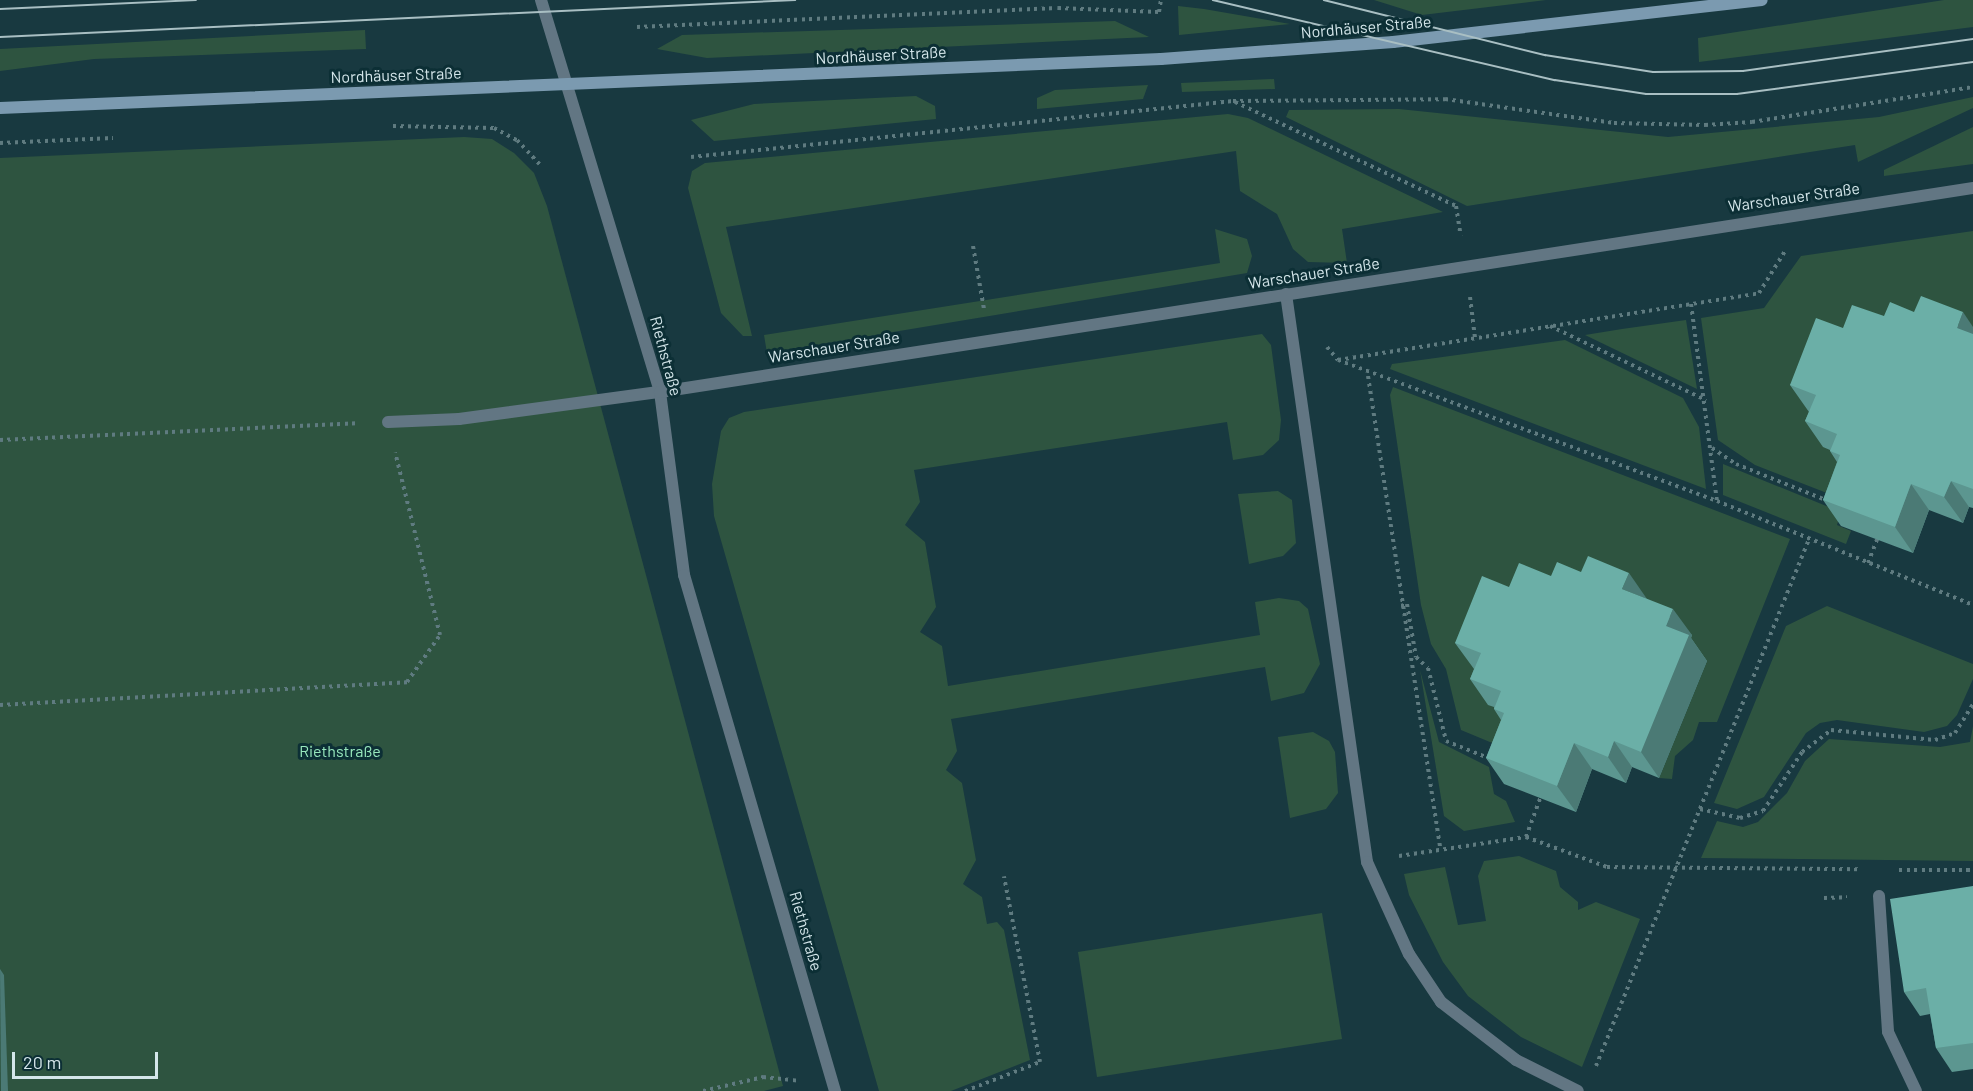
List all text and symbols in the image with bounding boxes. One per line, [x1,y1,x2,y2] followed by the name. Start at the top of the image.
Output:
[1300,12,1432,42] street label: Nordhäuser Straße
[815,42,947,68] street label: Nordhäuser Straße
[330,63,462,87] street label: Nordhäuser Straße
[1727,178,1861,216] street label: Warschauer Straße
[1247,253,1381,293] street label: Warschauer Straße
[646,314,686,398] street label: Riethstraße
[767,327,901,367] street label: Warschauer Straße
[299,741,381,761] park label: Riethstraße
[786,889,826,973] street label: Riethstraße
[15,1040,160,1078] scale bar
[23,1051,61,1073] text: 20 m

